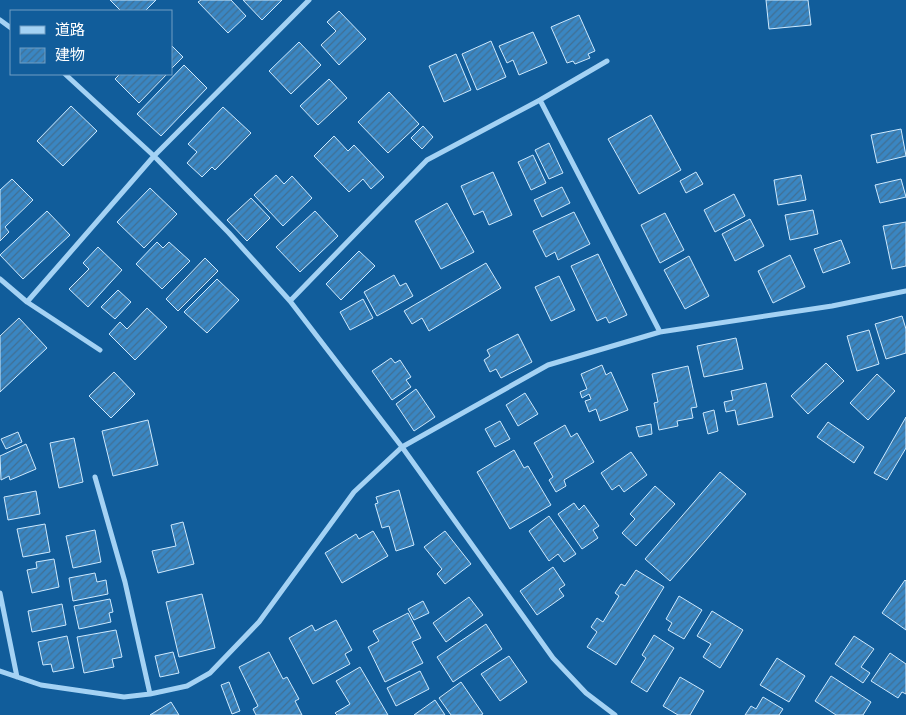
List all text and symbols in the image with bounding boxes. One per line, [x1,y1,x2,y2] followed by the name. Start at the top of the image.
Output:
[10,10,172,75] legend
[55,21,85,39] text: 道路
[55,46,85,64] text: 建物

